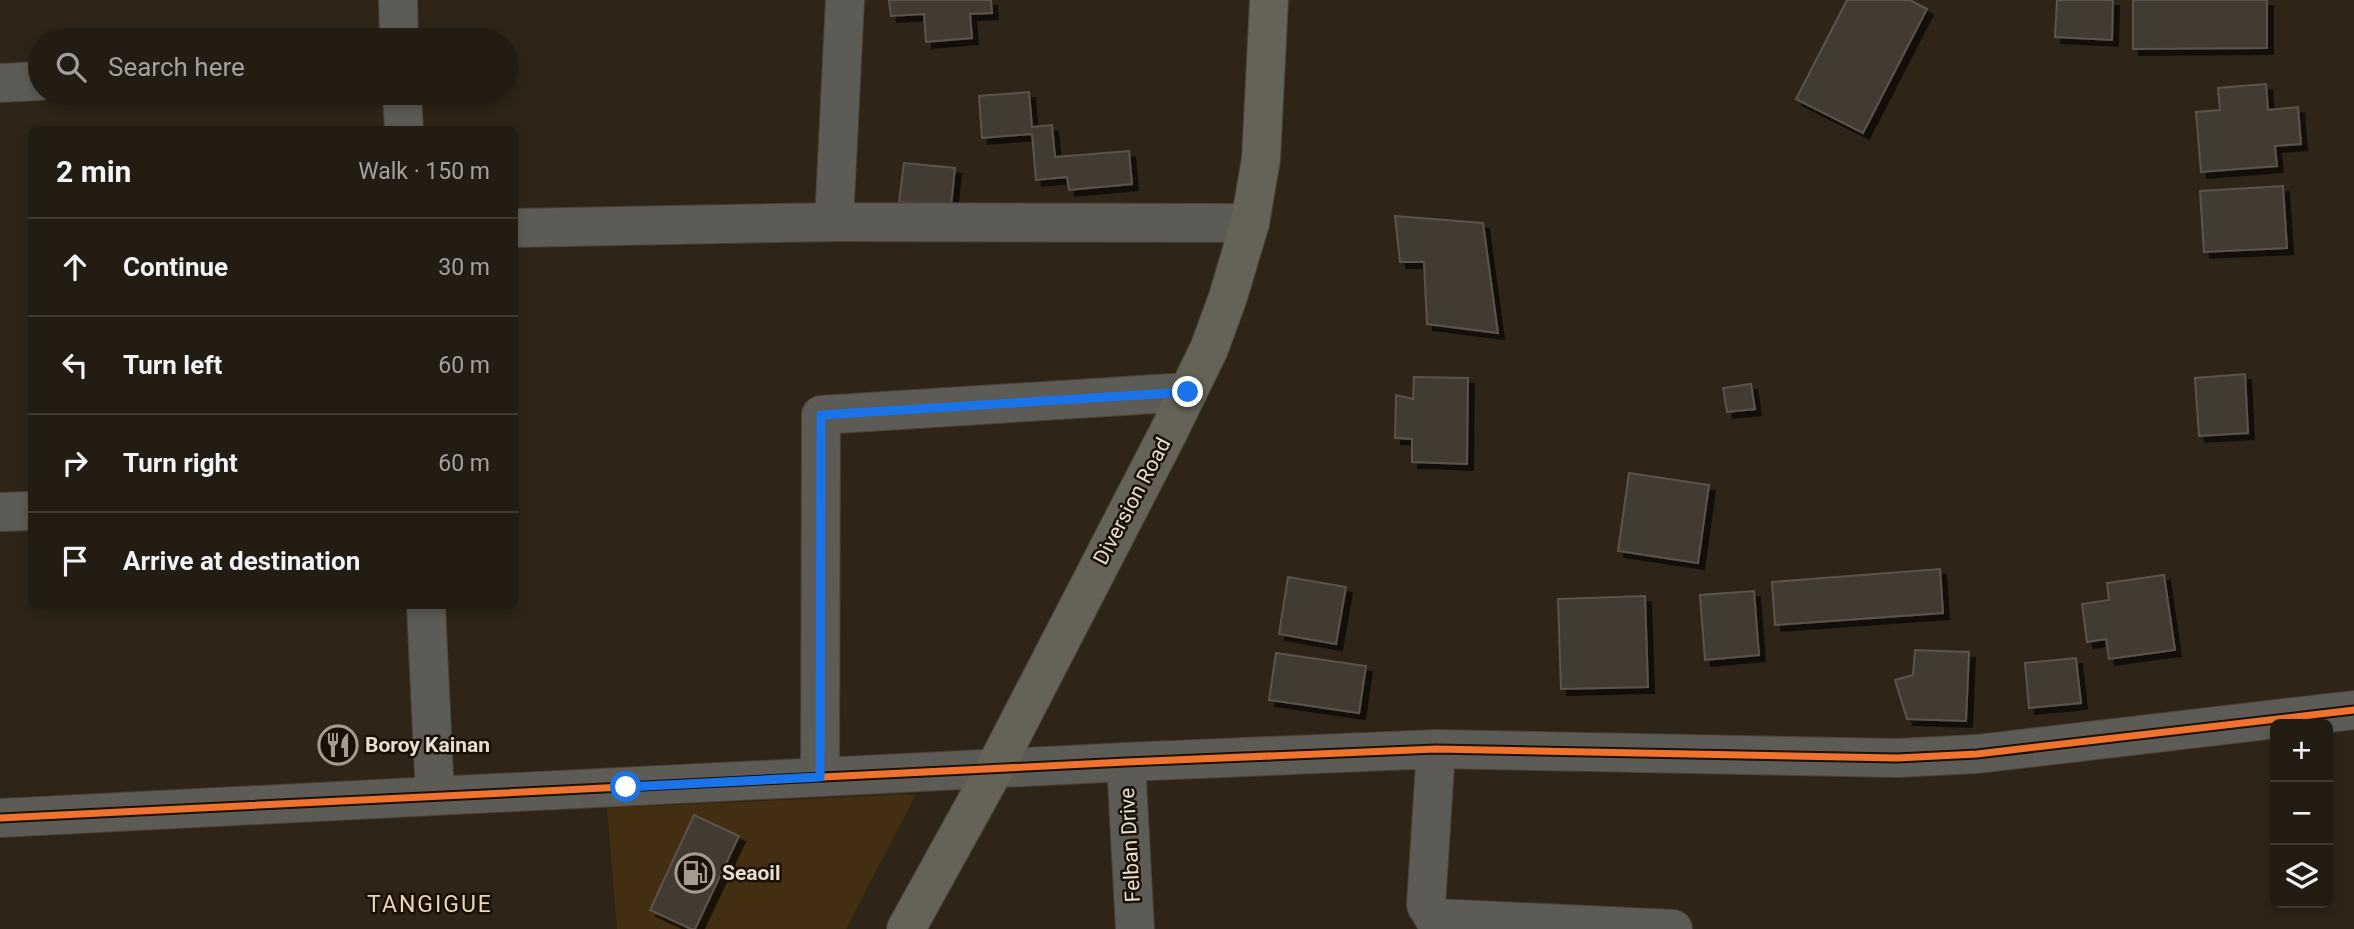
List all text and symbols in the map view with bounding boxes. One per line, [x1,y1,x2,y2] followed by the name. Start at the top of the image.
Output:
[28,28,518,105] search box
[52,48,90,86] icon: search
[108,52,245,82] text: Search here
[56,154,131,189] text: 2 min
[358,158,490,185] text: Walk · 150 m
[56,248,94,286] icon: ahead
[123,252,228,282] text: Continue
[438,254,490,281] text: 30 m
[56,346,94,384] icon: left
[123,350,222,380] text: Turn left
[438,352,490,379] text: 60 m
[1172,376,1203,407] route end
[1089,434,1175,568] street label: Diversion Road
[56,444,94,482] icon: right
[123,448,238,478] text: Turn right
[438,450,490,477] text: 60 m
[56,542,94,580] icon: arrive
[123,546,360,576] text: Arrive at destination
[2270,719,2333,908] map controls
[2270,719,2333,782] button: +
[317,724,359,766] restaurant icon: Boroy Kainan
[365,733,490,757] place label: Boroy Kainan
[610,771,641,802] route start
[2270,782,2333,845] button: −
[1115,787,1145,903] street label: Felban Drive
[2270,845,2333,908] button: layers
[674,852,716,894] fuel station icon: Seaoil
[722,861,780,885] place label: Seaoil
[367,891,493,918] district label: TANGIGUE

